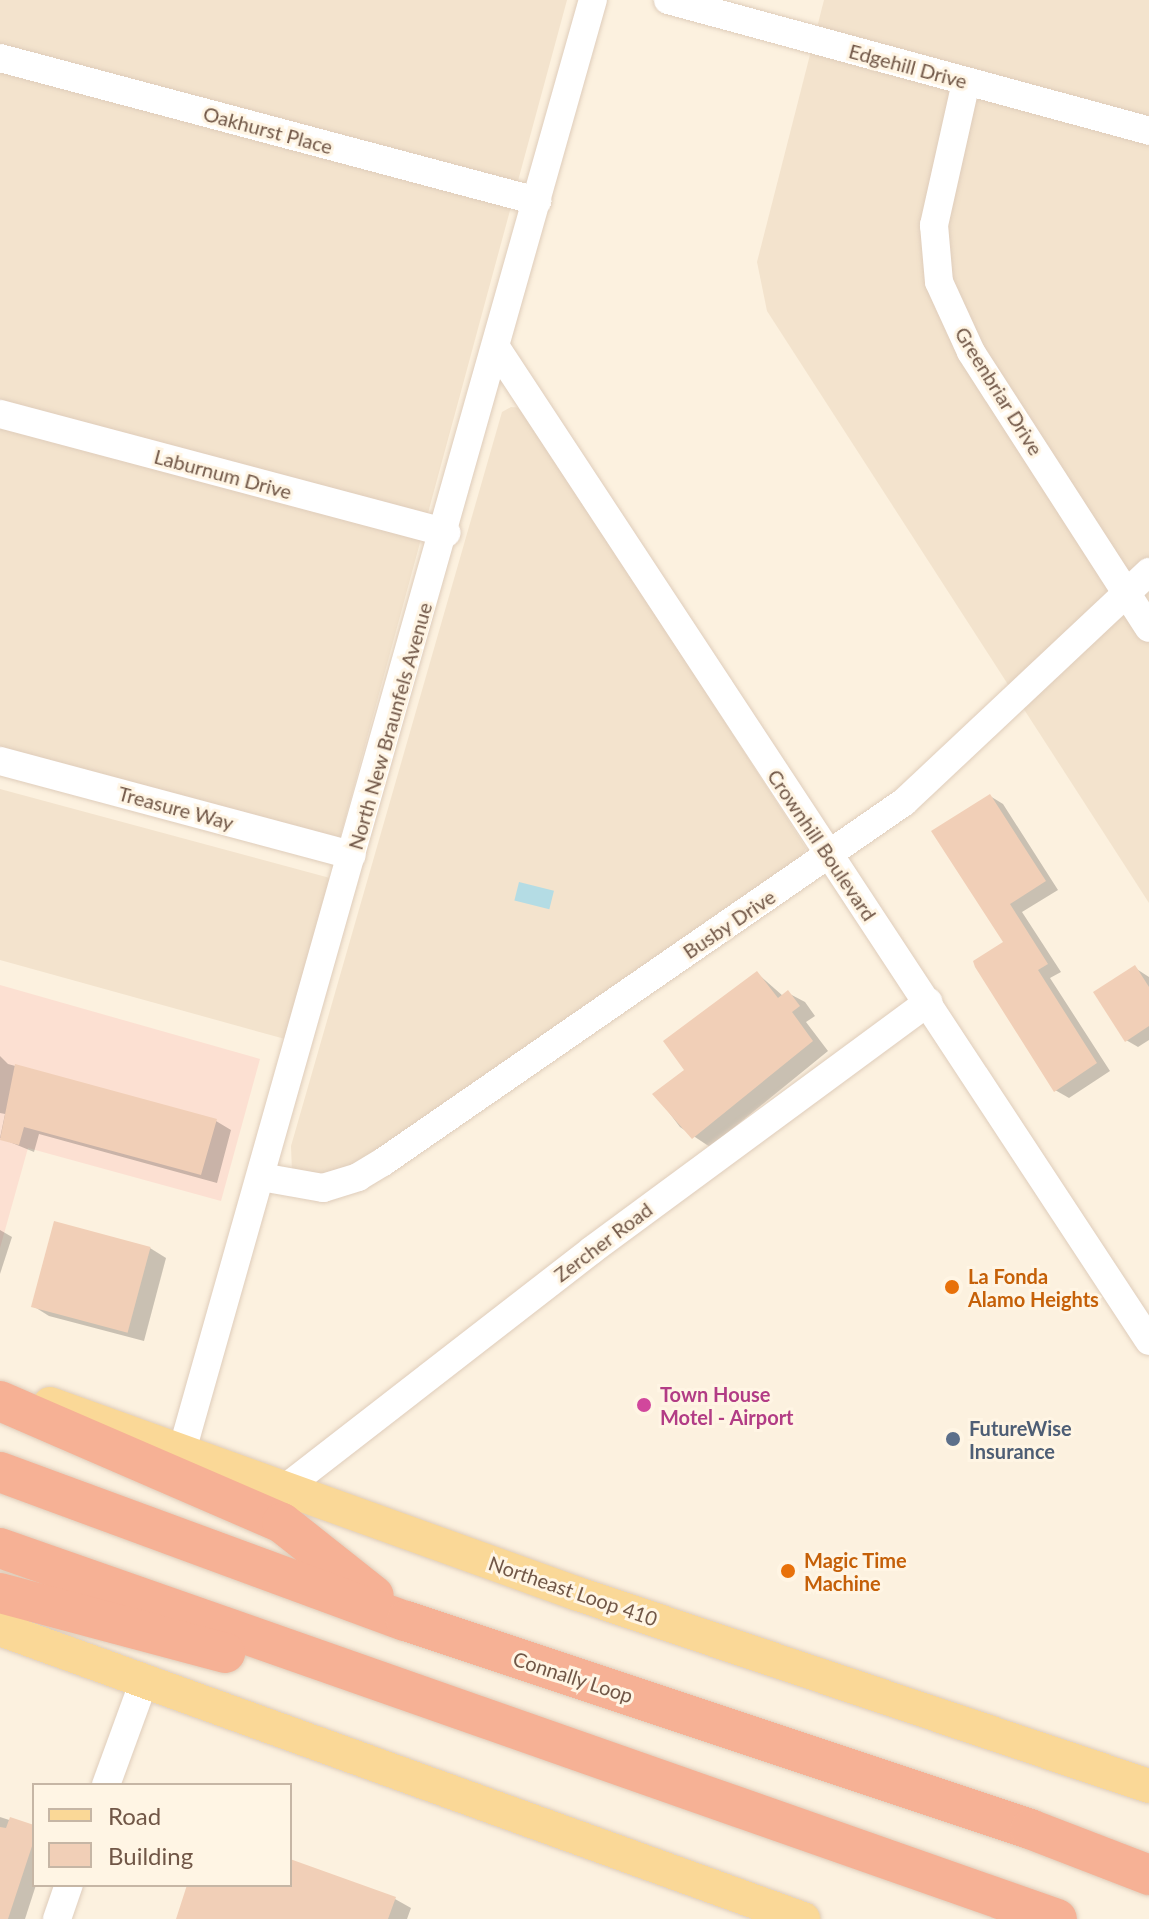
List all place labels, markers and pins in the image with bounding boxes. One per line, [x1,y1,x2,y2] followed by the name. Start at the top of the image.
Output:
[968,1264,1099,1311] place label: La Fonda Alamo Heights
[943,1278,961,1296] marker: La Fonda Alamo Heights
[660,1382,794,1429] place label: Town House Motel - Airport
[635,1396,653,1414] marker: Town House Motel - Airport
[969,1416,1072,1463] place label: FutureWise Insurance
[944,1430,962,1448] marker: FutureWise Insurance
[804,1548,907,1595] place label: Magic Time Machine
[779,1562,797,1580] marker: Magic Time Machine

